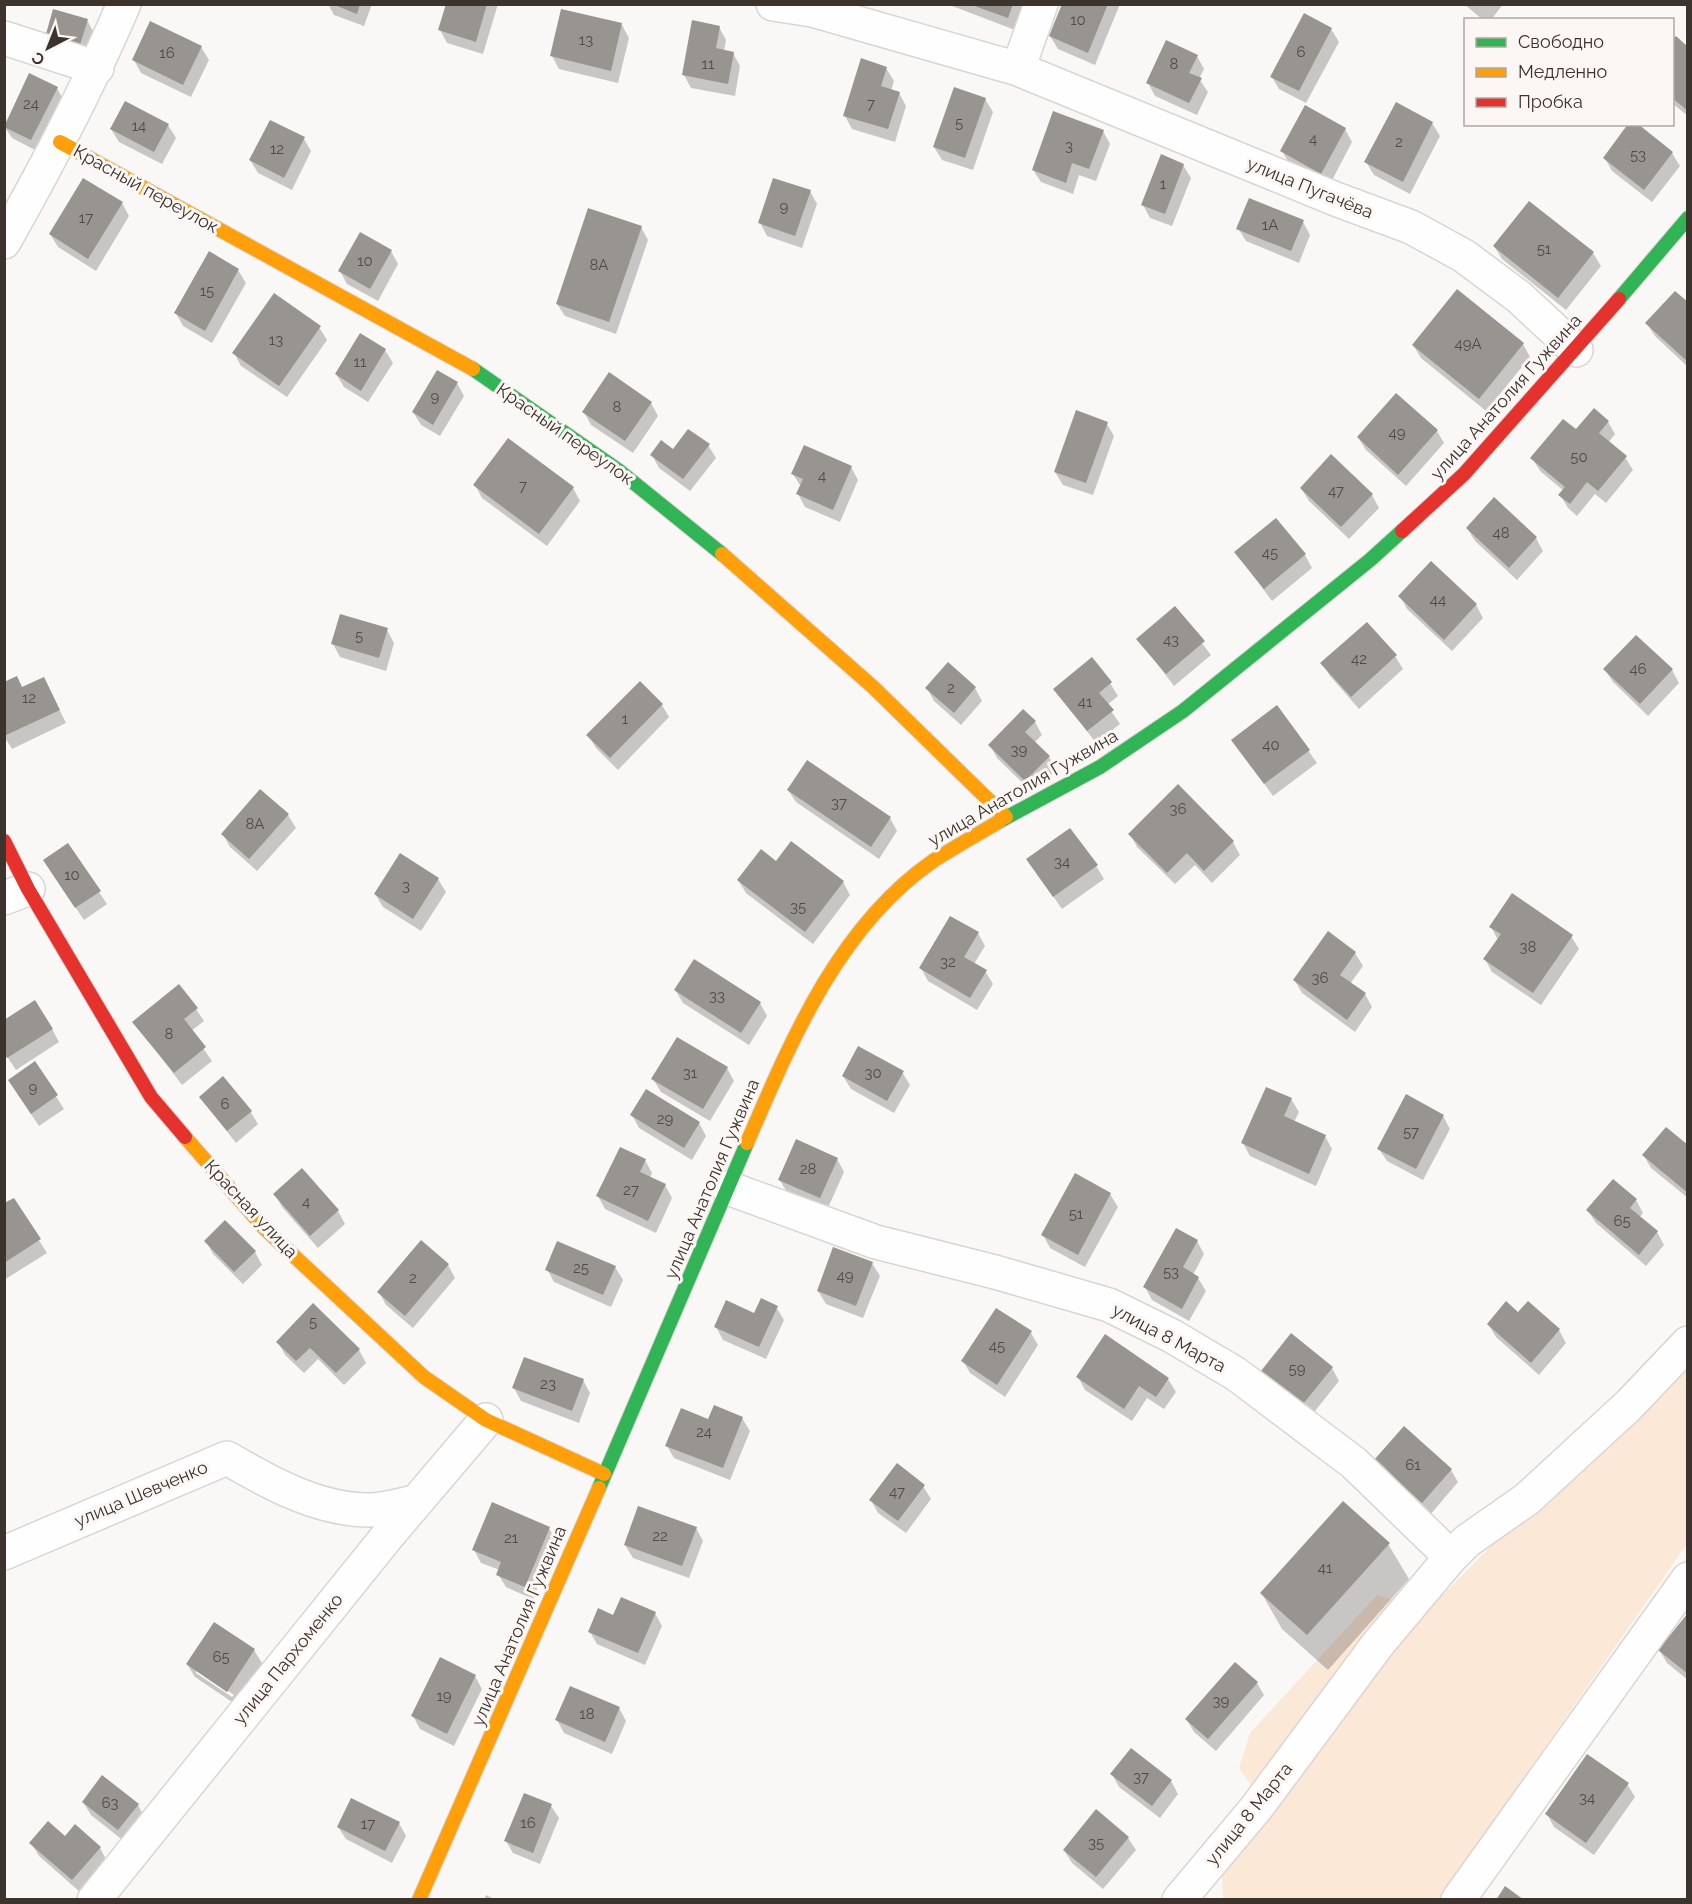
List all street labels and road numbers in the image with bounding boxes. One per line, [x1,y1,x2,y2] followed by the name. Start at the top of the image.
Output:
[70,140,222,237] street label: Красный переулок
[1244,153,1376,222] street label: улица Пугачёва
[1426,310,1585,484] street label: улица Анатолия Гужвина
[493,378,638,489] street label: Красный переулок
[924,725,1121,850] street label: улица Анатолия Гужвина
[660,1076,763,1282] street label: улица Анатолия Гужвина
[200,1155,302,1262] street label: Красная улица
[1109,1299,1230,1376] street label: улица 8 Марта
[71,1456,211,1531] street label: улица Шевченко
[467,1523,570,1729] street label: улица Анатолия Гужвина
[228,1589,347,1728] street label: улица Пархоменко
[1201,1758,1296,1869] street label: улица 8 Марта

